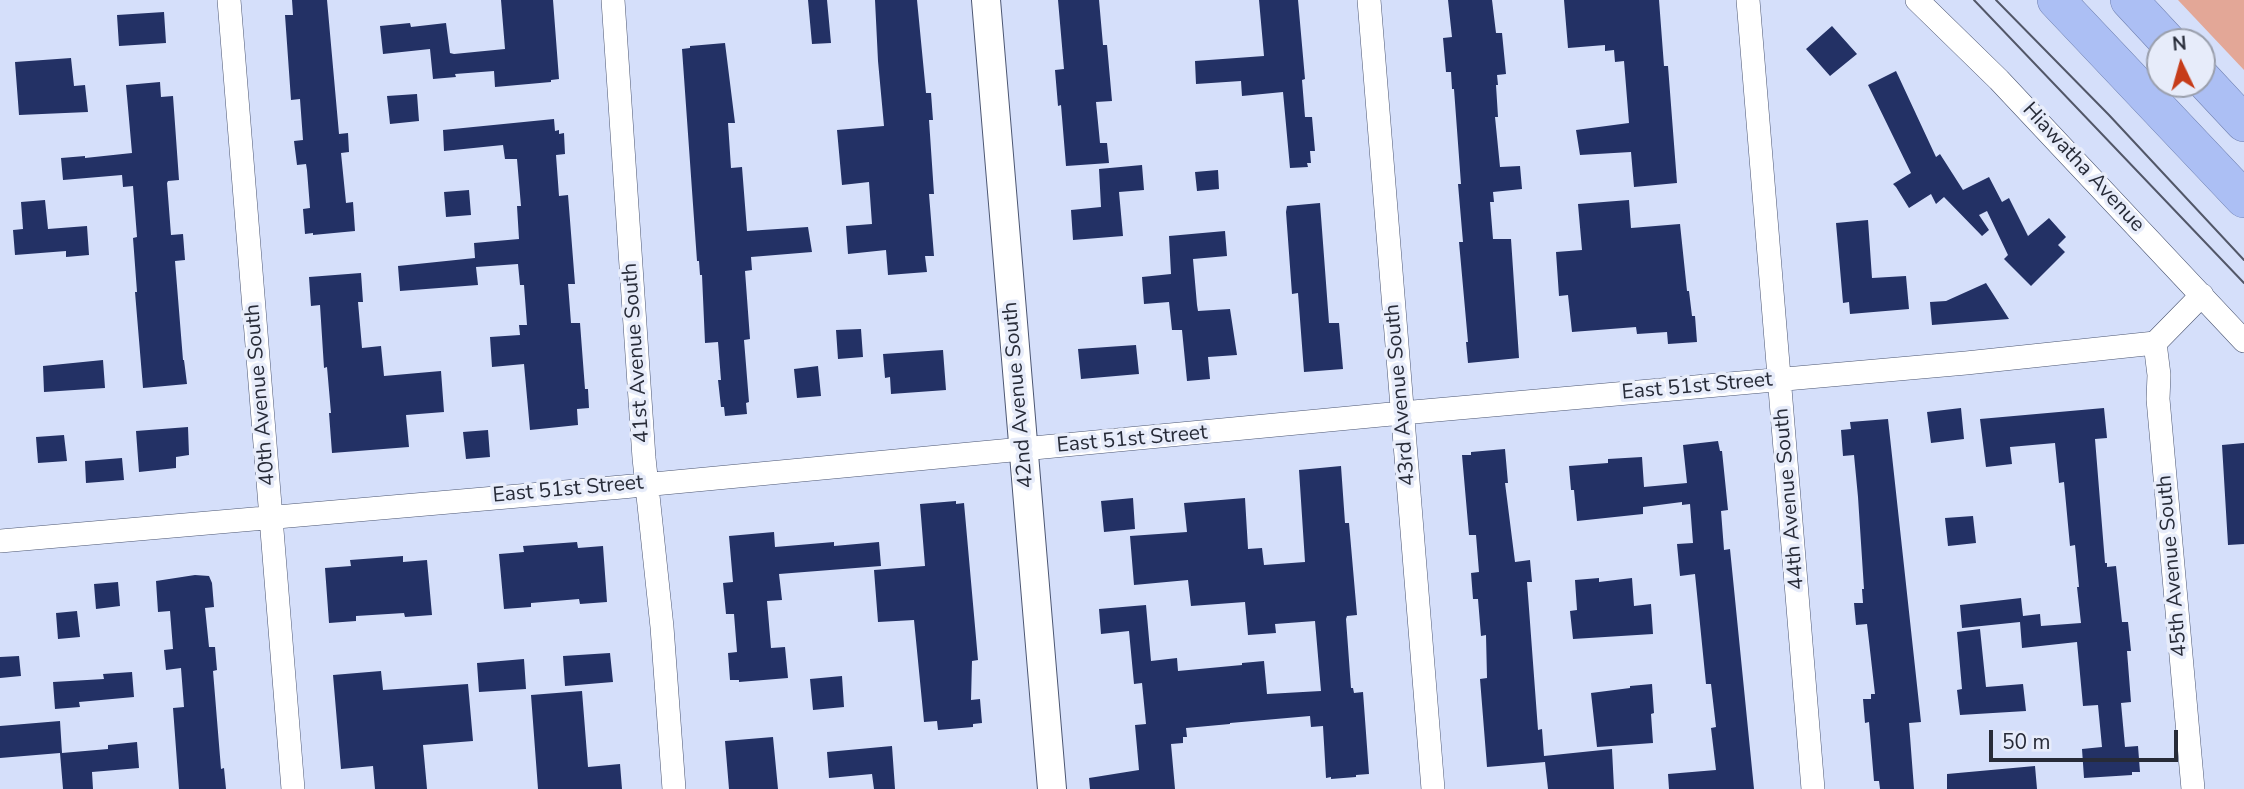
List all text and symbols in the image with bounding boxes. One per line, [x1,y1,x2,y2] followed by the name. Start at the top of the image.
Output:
[2146,28,2216,98] north arrow
[2171,31,2188,58] text: N
[2017,98,2149,238] street label: Hiawatha Avenue
[618,262,656,444] street label: 41st Avenue South
[998,301,1040,489] street label: 42nd Avenue South
[240,303,282,487] street label: 40th Avenue South
[1380,303,1422,487] street label: 43rd Avenue South
[1621,368,1773,406] street label: East 51st Street
[1769,407,1811,591] street label: 44th Avenue South
[1056,421,1208,459] street label: East 51st Street
[492,471,644,509] street label: East 51st Street
[2152,474,2194,658] street label: 45th Avenue South
[1992,716,2181,760] scale bar
[2002,728,2051,756] text: 50 m

